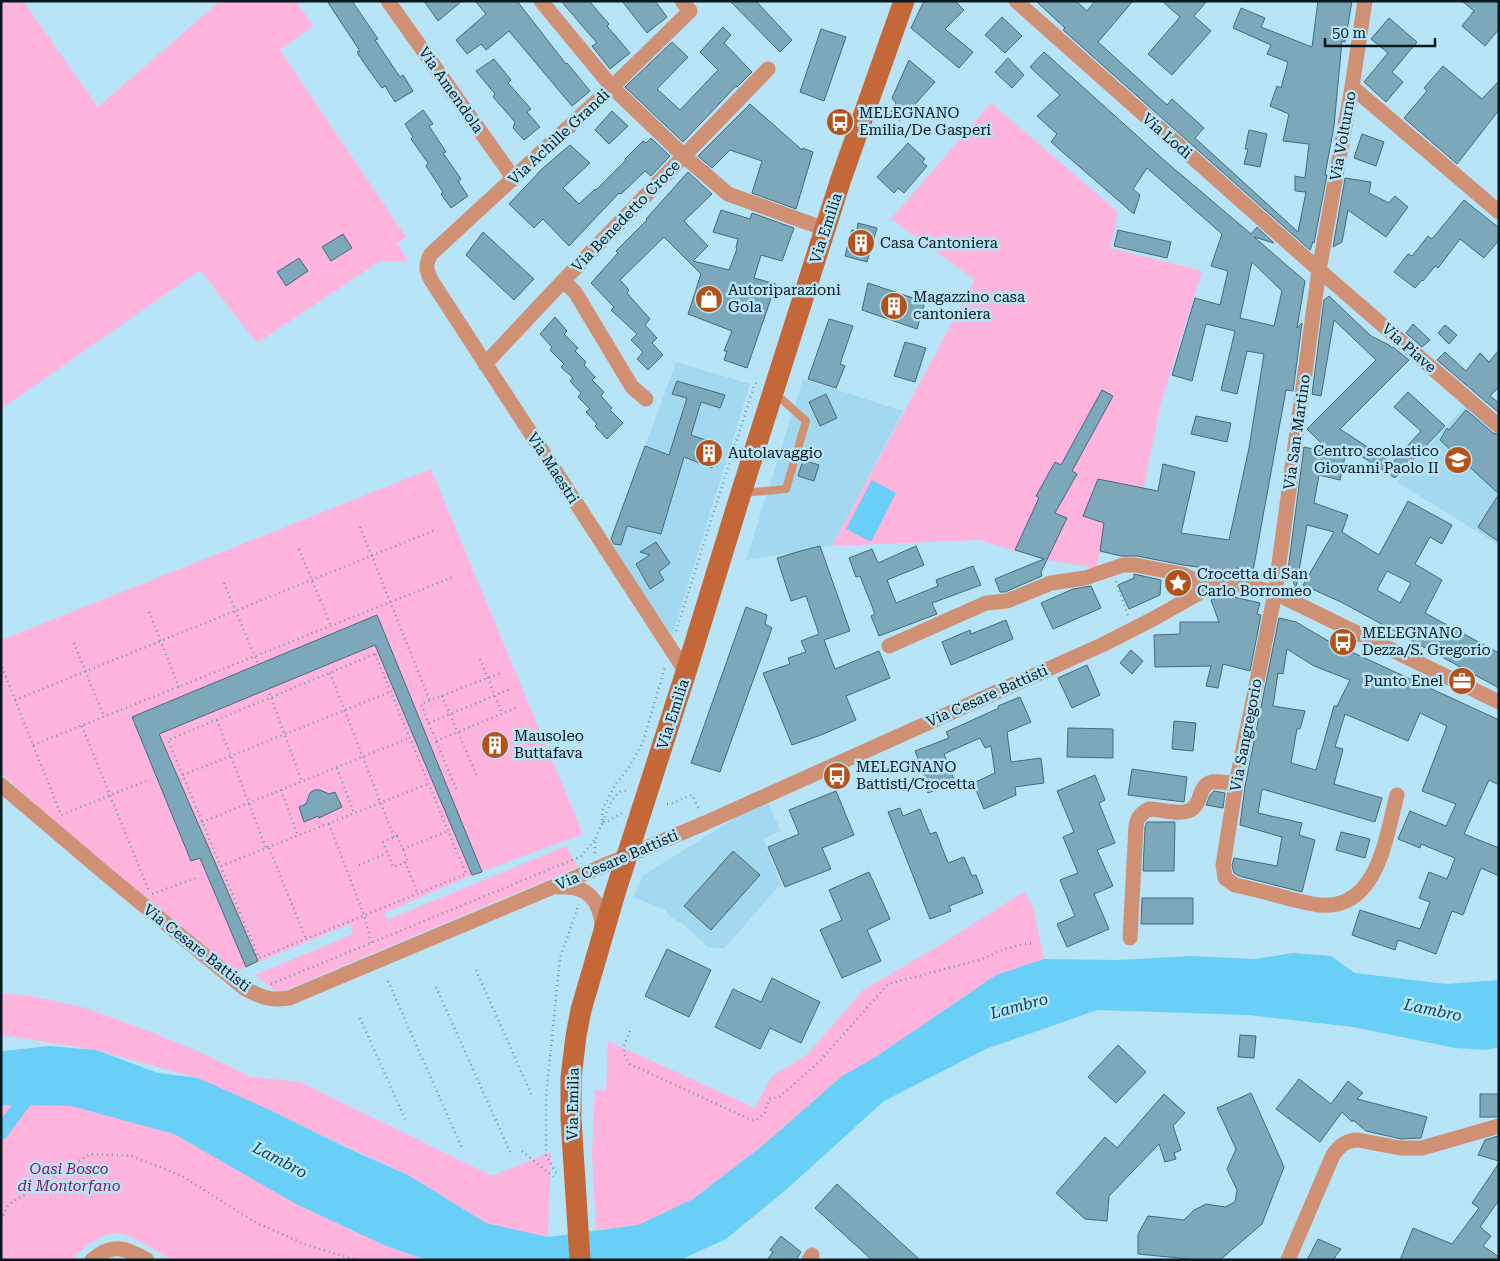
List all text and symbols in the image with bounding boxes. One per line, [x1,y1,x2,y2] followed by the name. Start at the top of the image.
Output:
[1325,15,1435,47] scale bar
[1332,24,1367,42] text: 50 m
[415,44,487,136] street label: Via Amendola
[505,85,613,189] street label: Via Achille Grandi
[1326,90,1360,182] street label: Via Volturno
[859,104,991,139] place label: MELEGNANO Emilia/De Gasperi
[825,107,855,137] bus stop icon: MELEGNANO Emilia/De Gasperi
[1138,109,1196,163] street label: Via Lodi
[568,156,684,276] street label: Via Benedetto Croce
[806,191,846,265] street label: Via Emilia
[846,228,876,258] building icon: Casa Cantoniera
[880,234,998,252] place label: Casa Cantoniera
[728,281,841,316] place label: Autoriparazioni Gola
[694,284,724,314] shop icon: Autoriparazioni Gola
[913,288,1025,323] place label: Magazzino casa cantoniera
[879,291,909,321] building icon: Magazzino casa cantoniera
[1378,320,1440,376] street label: Via Piave
[1280,373,1314,491] street label: Via San Martino
[523,429,583,507] street label: Via Maestri
[694,438,724,468] building icon: Autolavaggio
[1313,442,1439,477] place label: Centro scolastico Giovanni Paolo II
[728,444,822,462] place label: Autolavaggio
[1443,445,1473,475] school or university icon: Centro scolastico Giovanni Paolo II
[1197,565,1312,600] place label: Crocetta di San Carlo Borromeo
[1163,568,1193,598] place icon: Crocetta di San Carlo Borromeo
[1362,624,1491,659] place label: MELEGNANO Dezza/S. Gregorio
[1328,627,1358,657] bus stop icon: MELEGNANO Dezza/S. Gregorio
[923,661,1051,731] street label: Via Cesare Battisti
[1447,666,1477,696] office icon: Punto Enel
[1364,672,1443,690] place label: Punto Enel
[653,677,693,751] street label: Via Emilia
[1226,677,1266,793] street label: Via Sangregorio
[514,727,584,762] place label: Mausoleo Buttafava
[480,730,510,760] building icon: Mausoleo Buttafava
[856,758,976,793] place label: MELEGNANO Battisti/Crocetta
[822,761,852,791] bus stop icon: MELEGNANO Battisti/Crocetta
[553,826,681,894] street label: Via Cesare Battisti
[140,901,254,996] street label: Via Cesare Battisti
[987,989,1050,1023] water label: Lambro
[1401,994,1464,1025] water label: Lambro
[563,1067,583,1141] street label: Via Emilia
[249,1137,311,1182] water label: Lambro
[18,1160,121,1195] park label: Oasi Bosco di Montorfano

